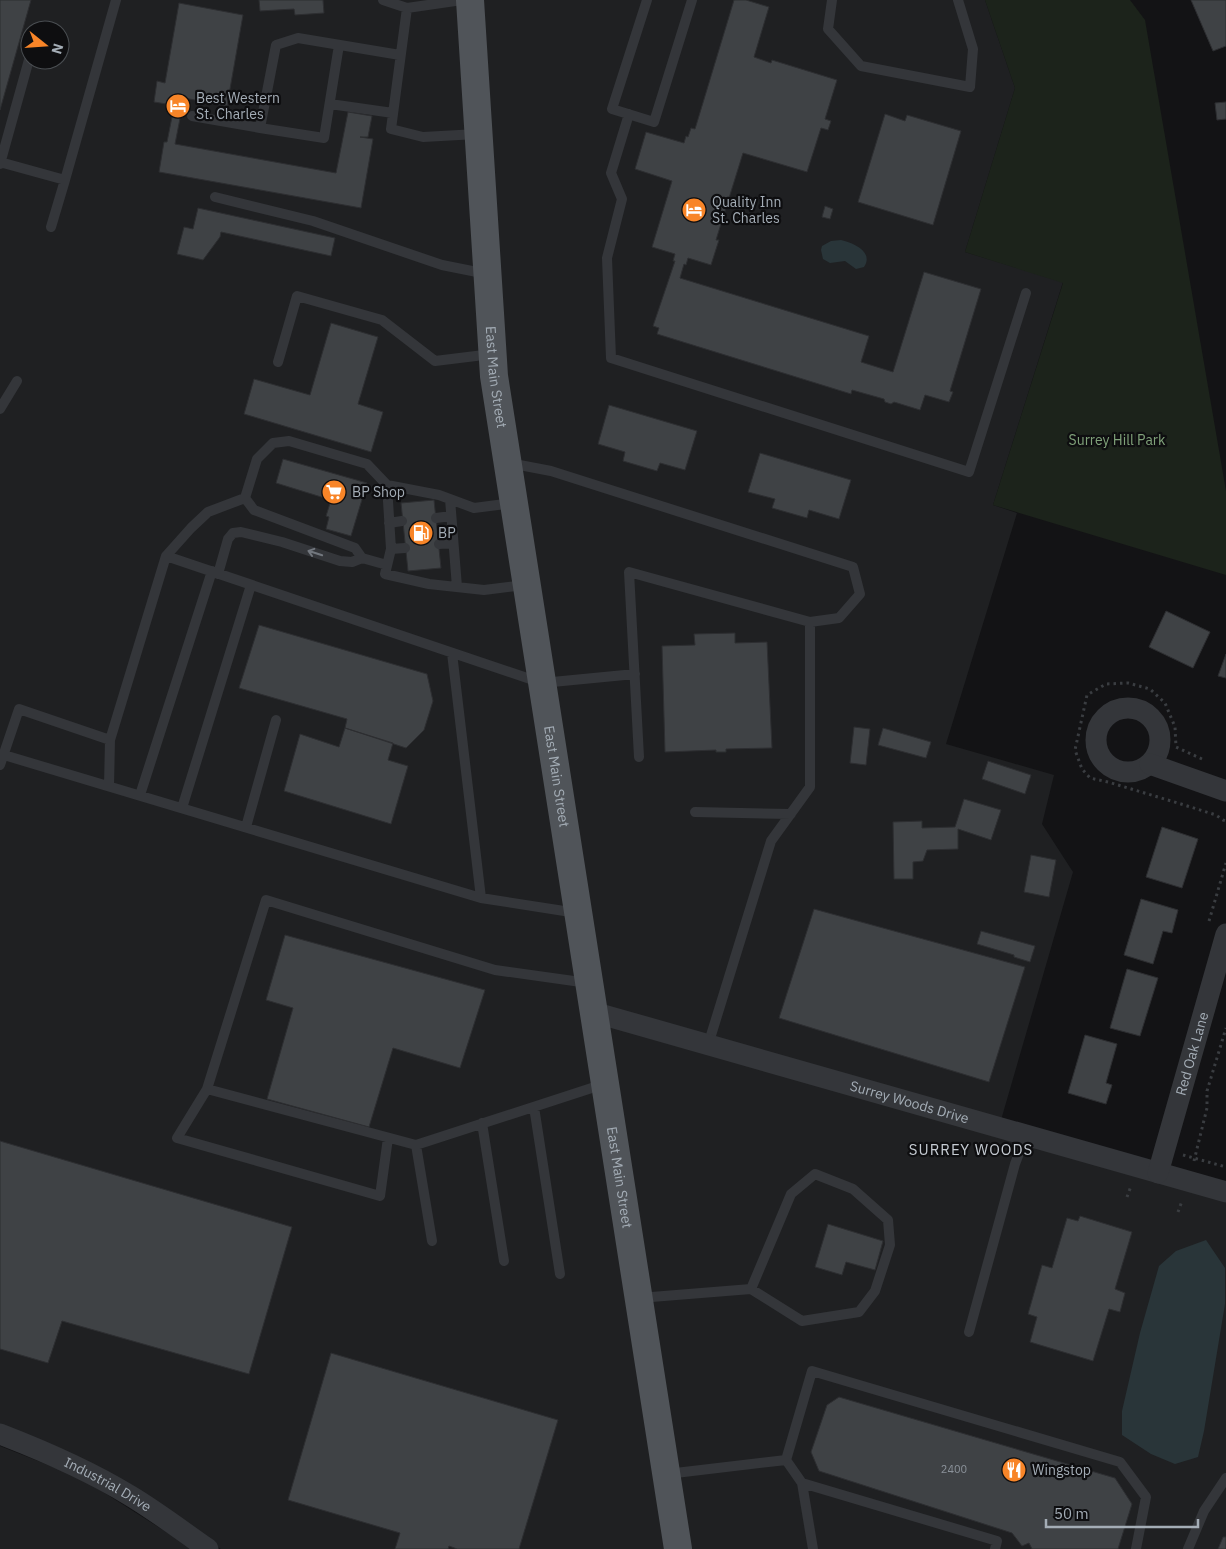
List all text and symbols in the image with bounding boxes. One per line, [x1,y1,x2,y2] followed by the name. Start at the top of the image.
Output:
[20,20,70,70] north arrow
[47,41,68,56] text: N
[196,89,280,123] place label: Best Western St. Charles
[165,93,191,119] hotel icon: Best Western St. Charles
[712,193,781,227] place label: Quality Inn St. Charles
[681,197,707,223] hotel icon: Quality Inn St. Charles
[482,325,511,429] street label: East Main Street
[1069,431,1166,449] park label: Surrey Hill Park
[321,479,347,505] supermarket icon: BP Shop
[352,483,405,501] place label: BP Shop
[408,520,434,546] fuel station icon: BP
[438,524,456,542] place label: BP
[307,548,323,557] one-way arrow
[540,724,574,829] street label: East Main Street
[1171,1010,1212,1098] street label: Red Oak Lane
[848,1077,971,1128] street label: Surrey Woods Drive
[603,1125,637,1230] street label: East Main Street
[909,1140,1033,1159] district label: SURREY WOODS
[61,1453,155,1516] street label: Industrial Drive
[1001,1457,1027,1483] restaurant icon: Wingstop
[1032,1461,1091,1479] place label: Wingstop
[941,1462,967,1476] house number: 2400
[1046,1496,1198,1528] scale bar
[1054,1504,1089,1523] text: 50 m

